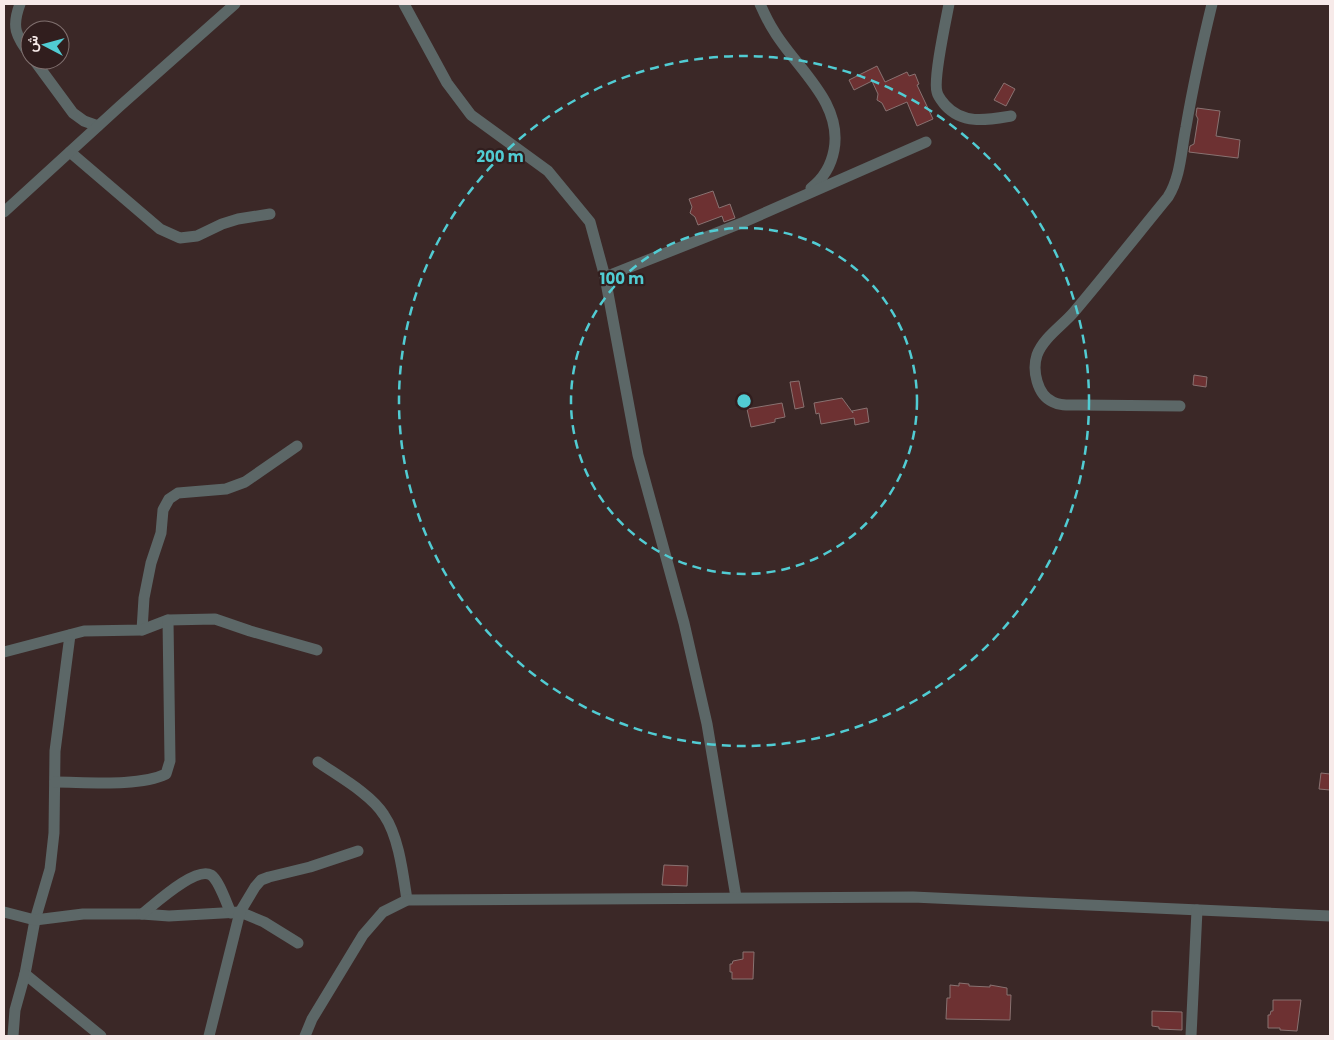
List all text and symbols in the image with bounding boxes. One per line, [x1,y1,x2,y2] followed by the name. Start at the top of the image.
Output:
[20,20,70,70] north arrow
[21,34,43,53] text: ش
[476,146,524,167] text: 200 m
[600,268,644,289] text: 100 m
[735,392,753,410] centre of rings

